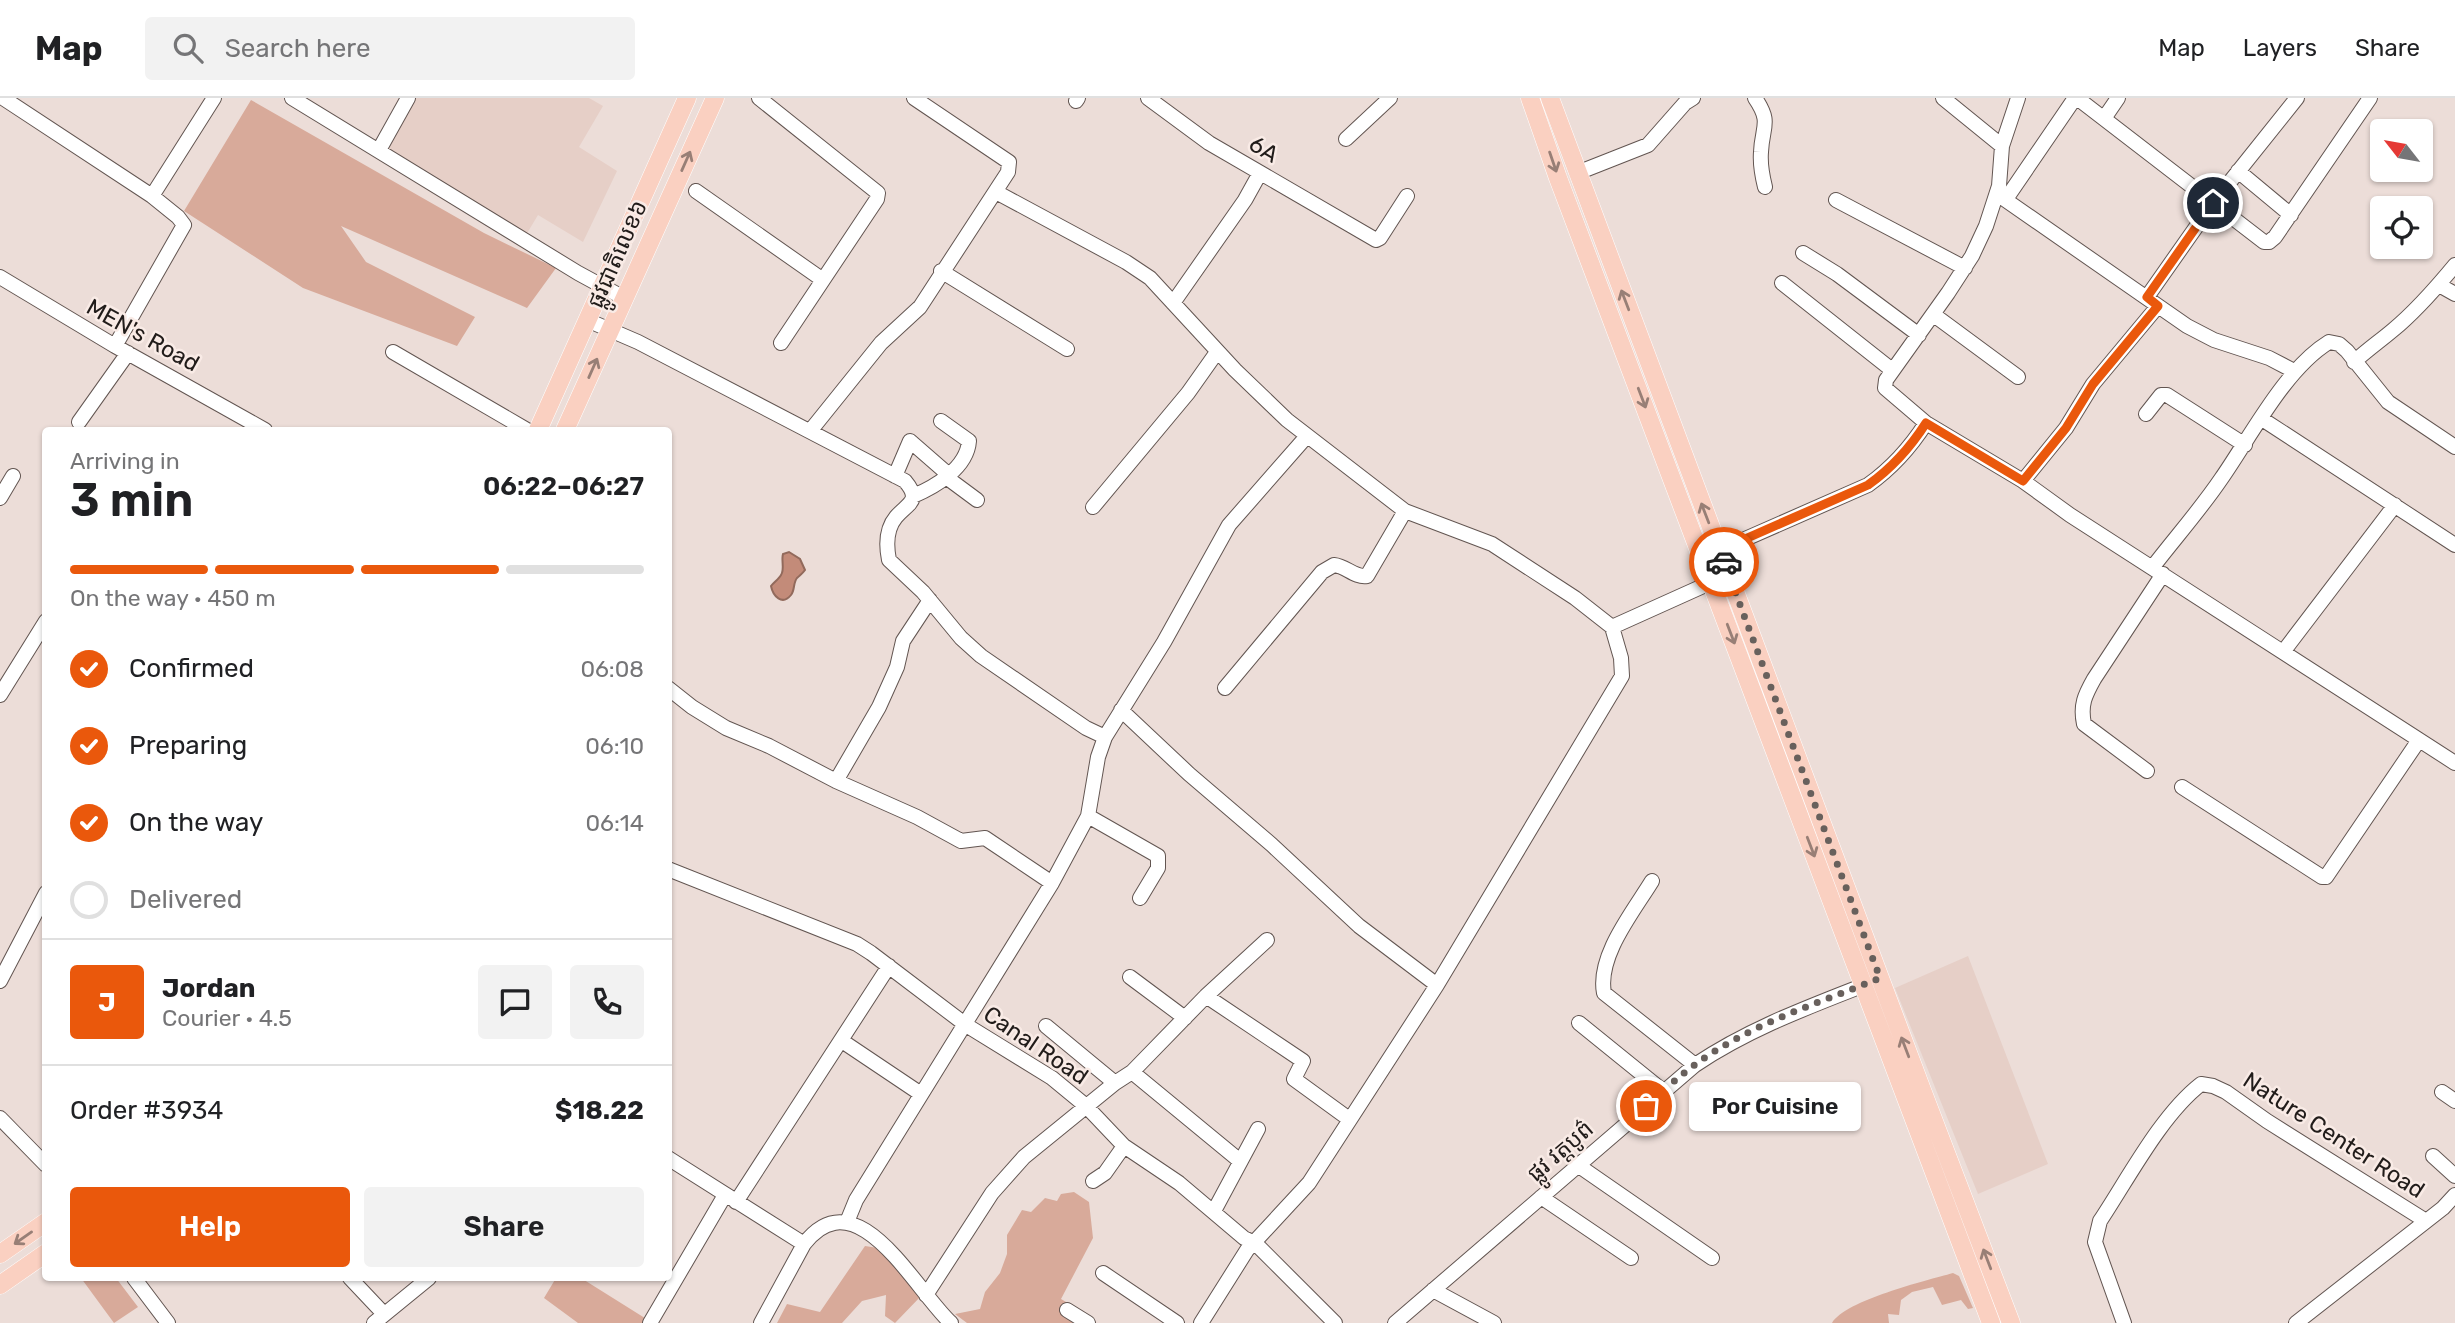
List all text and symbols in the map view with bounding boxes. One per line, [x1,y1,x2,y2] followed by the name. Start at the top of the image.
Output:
[145,17,635,80] search box
[35,29,103,68] text: Map
[169,29,207,67] icon: search
[225,33,370,64] text: Search here
[2158,34,2205,62] text: Map
[2243,34,2317,62] text: Layers
[2355,34,2420,62] text: Share
[2370,119,2432,182] north arrow
[2370,119,2433,259] map controls
[1244,129,1284,169] street label: 6A
[680,151,693,172] one-way arrow
[1548,151,1560,173] one-way arrow
[2183,173,2243,233] pin
[2194,184,2232,222] icon: home
[581,196,660,315] street label: ផ្លូវជាតិលេខ៦
[2370,196,2433,259] button: locate
[1617,289,1630,311] one-way arrow
[82,293,204,377] street label: MEN's Road
[587,358,600,379] one-way arrow
[1637,387,1650,408] one-way arrow
[70,447,180,475] text: Arriving in
[483,471,644,502] text: 06:22–06:27
[70,473,193,528] text: 3 min
[1698,502,1711,524] one-way arrow
[1689,527,1759,597] courier
[1705,543,1743,581] icon: car
[70,584,276,612] text: On the way · 450 m
[1726,622,1739,644] one-way arrow
[70,650,108,688] icon: check
[129,653,254,684] text: Confirmed
[580,655,644,683] text: 06:08
[70,727,108,765] icon: check
[129,730,247,761] text: Preparing
[585,732,644,760] text: 06:10
[70,804,108,842] icon: check
[129,807,263,838] text: On the way
[586,809,644,837] text: 06:14
[1806,835,1818,857] one-way arrow
[129,884,242,915] text: Delivered
[478,965,552,1039] button: chat
[570,965,644,1039] button: phone
[162,973,255,1004] text: Jordan
[98,987,116,1018] text: J
[978,1000,1094,1090] street label: Canal Road
[162,1004,292,1032] text: Courier · 4.5
[1898,1036,1911,1058] one-way arrow
[2238,1066,2430,1204] street label: Nature Center Road
[1616,1076,1676,1136] pin
[1688,1082,1859,1130] callout: Por Cuisine
[1627,1087,1665,1125] icon: bag
[1711,1092,1839,1120] text: Por Cuisine
[70,1095,223,1126] text: Order #3934
[555,1095,644,1126] text: $18.22
[1521,1114,1604,1193] street label: ផ្លូវ វត្តបូព៌
[70,1187,350,1267] button: Help
[364,1187,644,1267] button: Share
[14,1231,33,1245] one-way arrow
[1979,1249,1992,1271] one-way arrow

